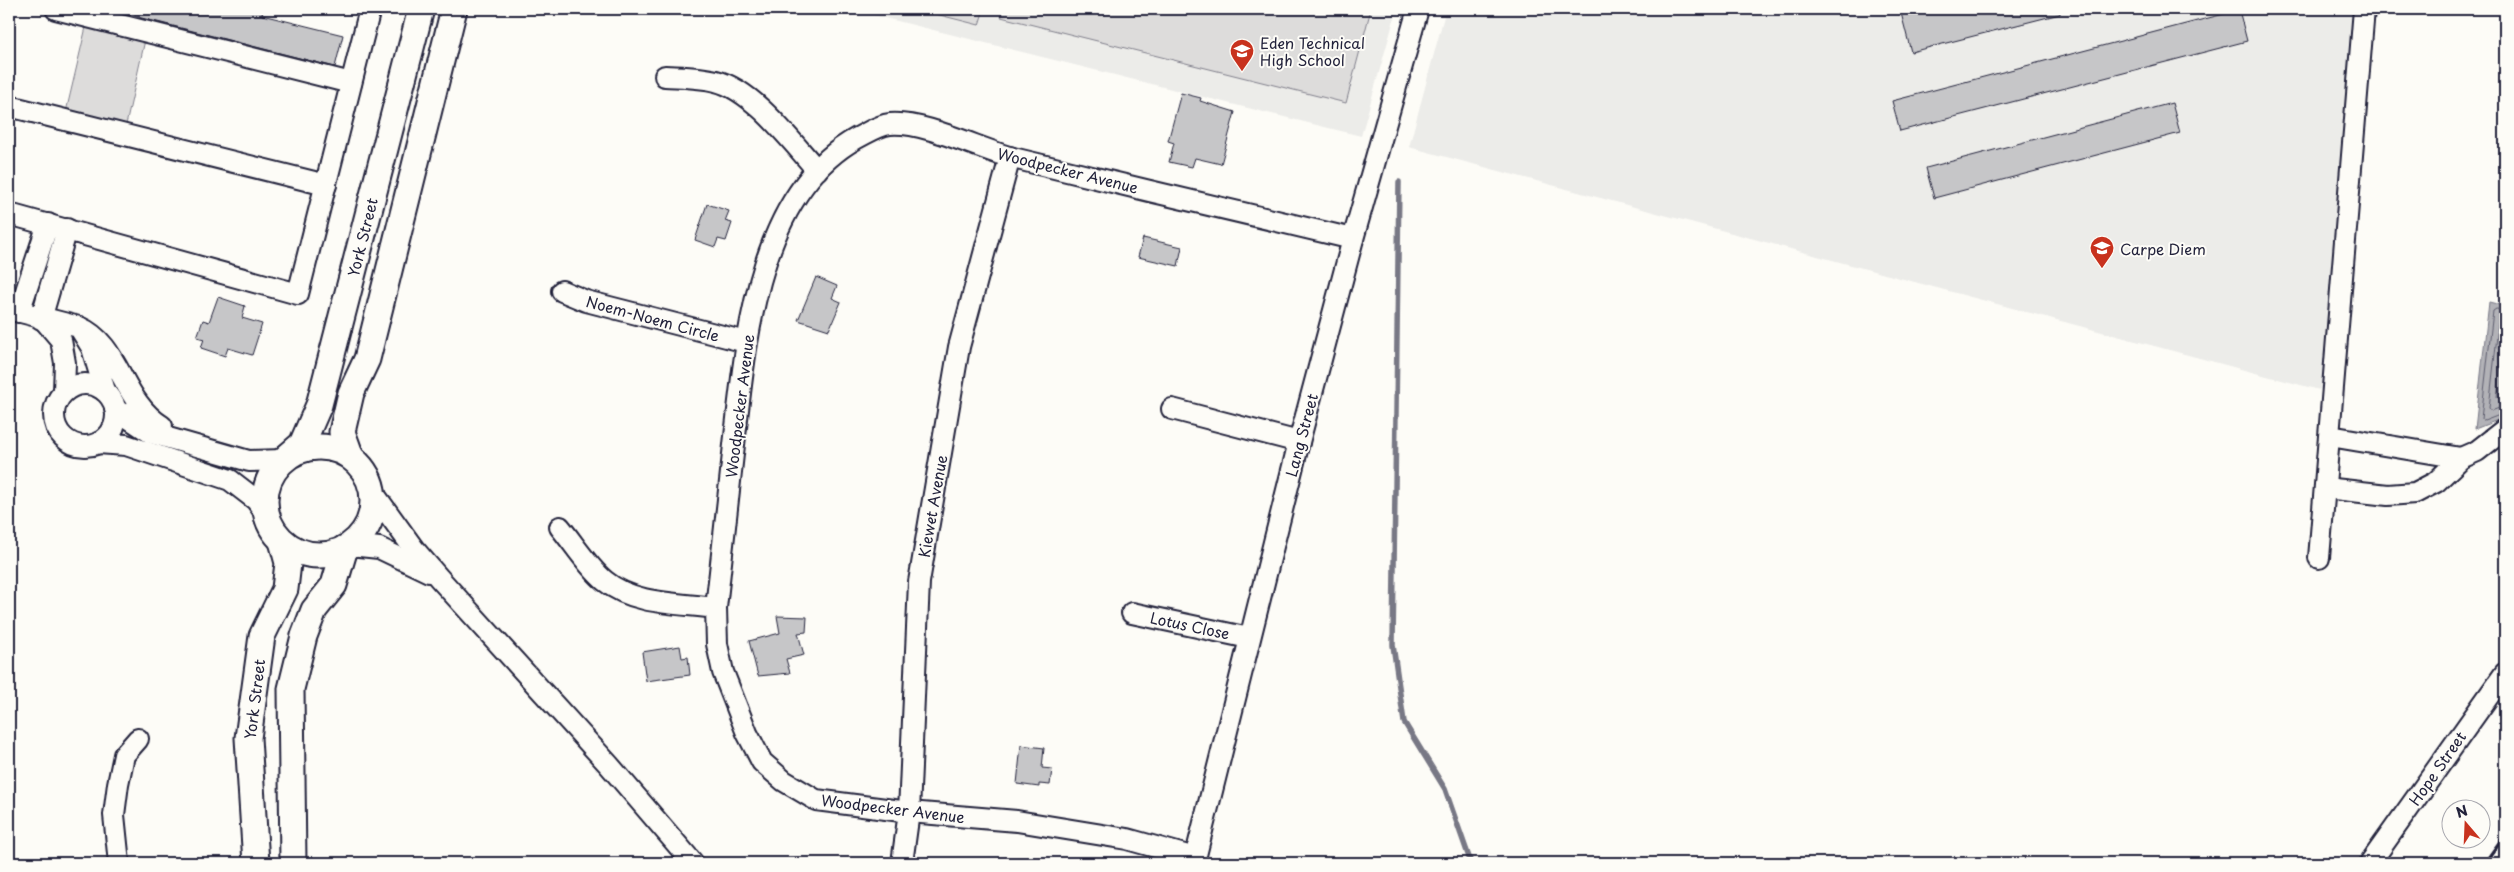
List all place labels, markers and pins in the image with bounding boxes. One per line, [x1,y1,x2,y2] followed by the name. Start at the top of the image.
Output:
[1260,31,1365,71] place label: Eden Technical High School
[1229,38,1255,72] school or university icon: Eden Technical High School
[2089,235,2115,269] school or university icon: Carpe Diem
[2120,237,2206,260] place label: Carpe Diem

